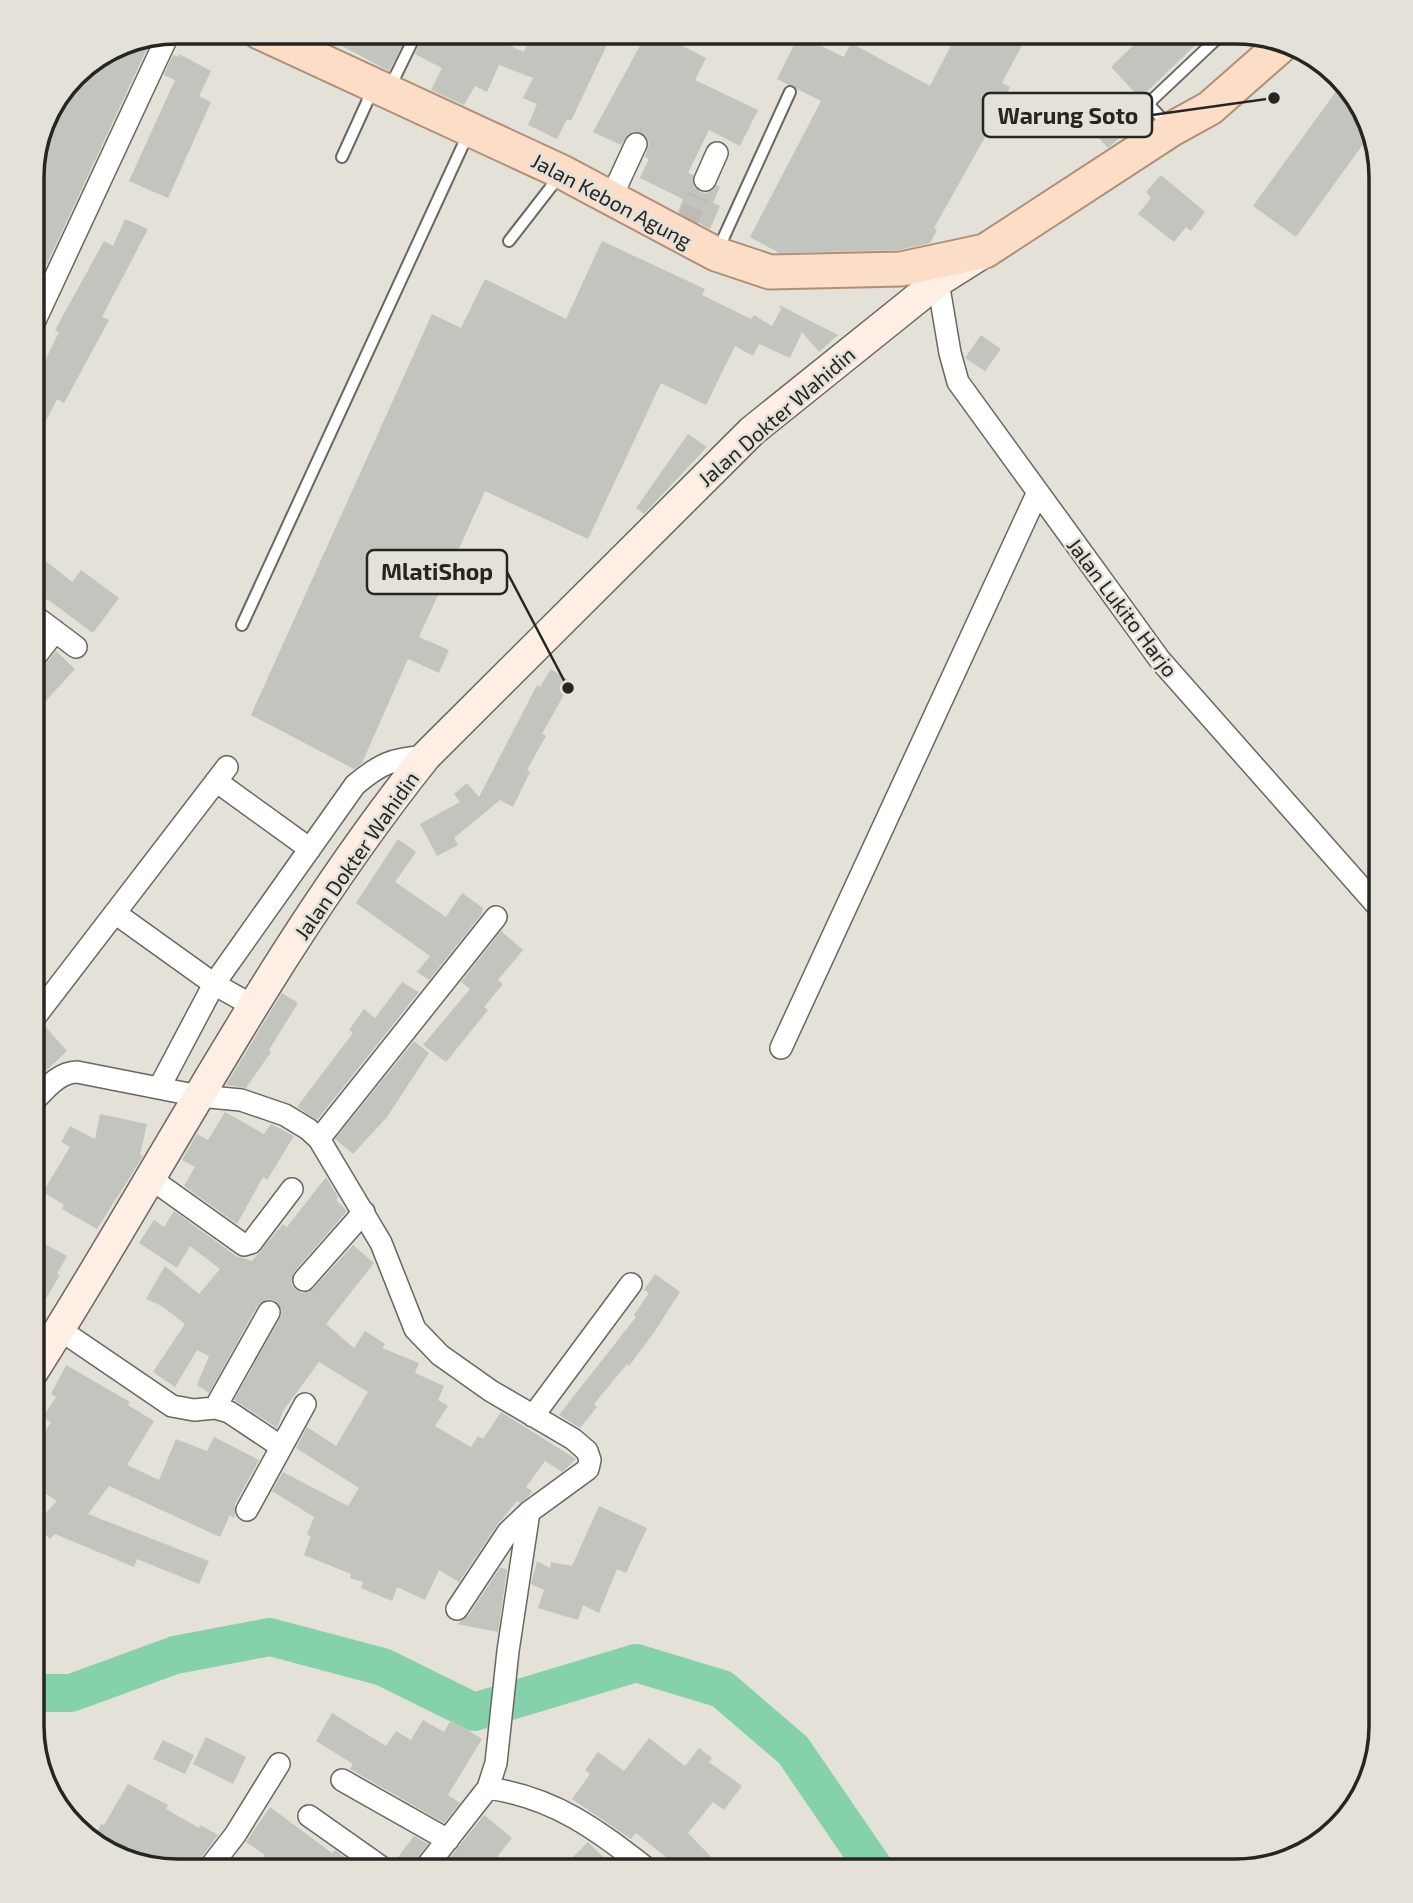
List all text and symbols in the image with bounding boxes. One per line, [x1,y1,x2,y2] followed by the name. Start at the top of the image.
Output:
[983,93,1152,137] callout: Warung Soto
[998,101,1138,129] text: Warung Soto
[528,147,697,253] street label: Jalan Kebon Agung
[692,341,860,491] street label: Jalan Dokter Wahidin
[1062,532,1183,682] street label: Jalan Lukito Harjo
[367,550,507,594] callout: MlatiShop
[381,557,493,585] text: MlatiShop
[289,766,423,944] street label: Jalan Dokter Wahidin

